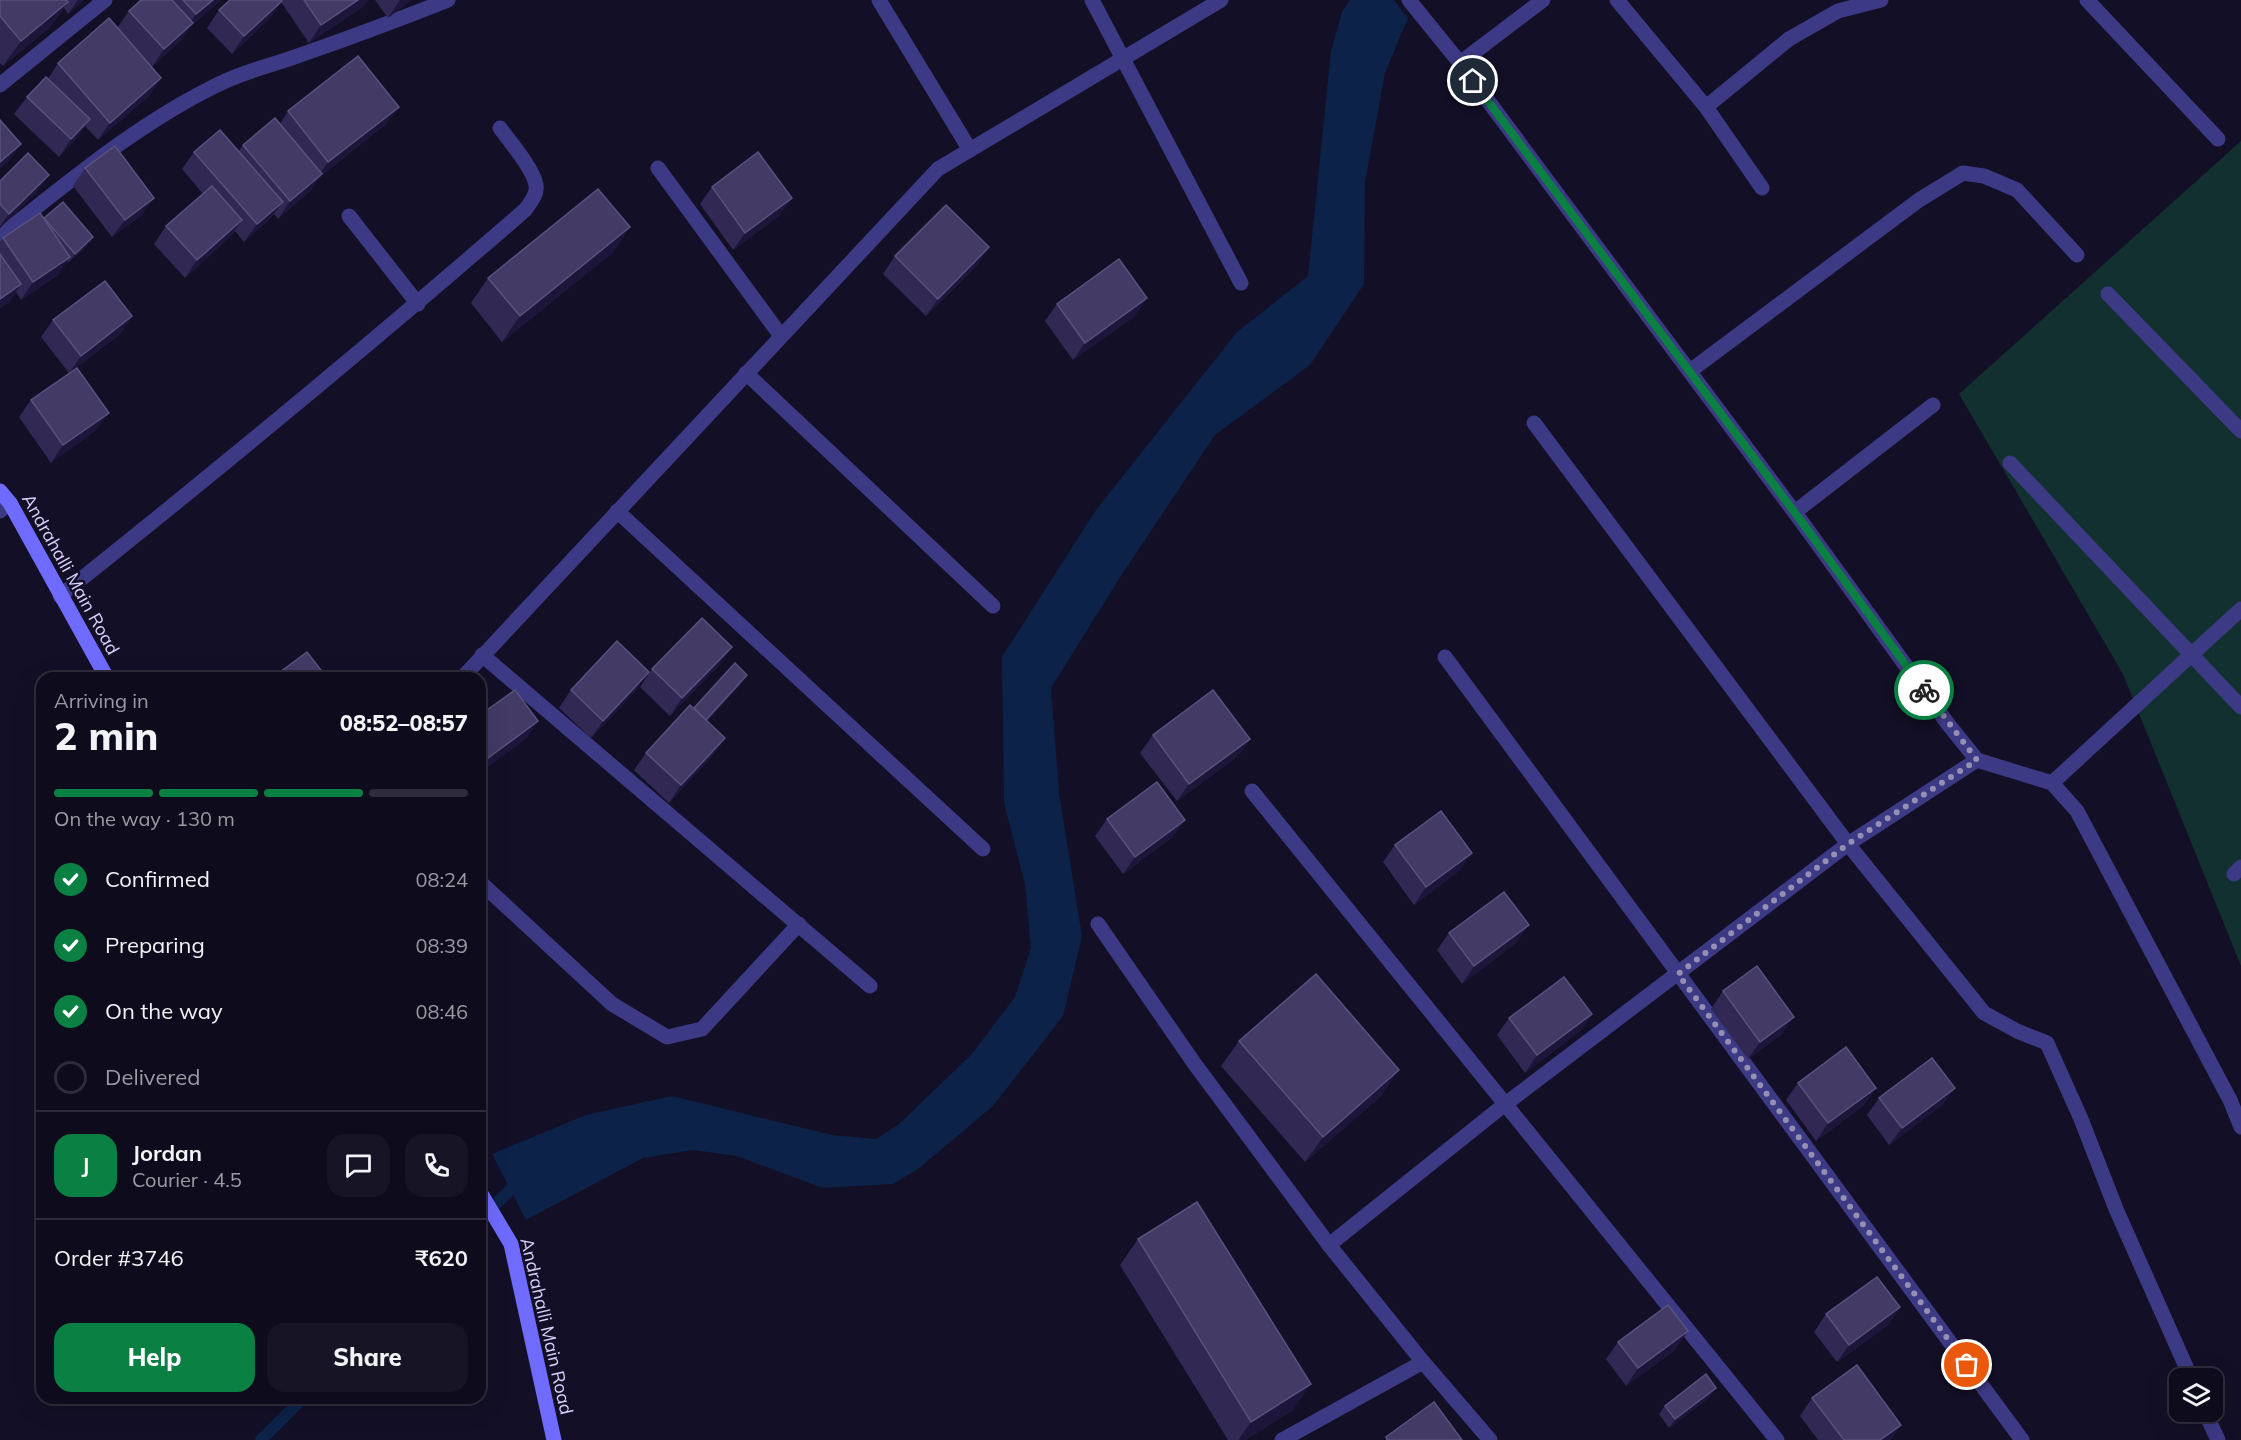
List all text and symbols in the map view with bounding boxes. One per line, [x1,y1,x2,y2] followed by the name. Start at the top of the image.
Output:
[1447,55,1498,106] pin
[1456,64,1489,97] icon: home
[17,489,125,659] street label: Andrahalli Main Road
[1894,660,1954,720] courier
[1908,674,1941,707] icon: bike
[54,688,149,713] text: Arriving in
[340,709,468,737] text: 08:52–08:57
[54,711,159,760] text: 2 min
[54,806,235,831] text: On the way · 130 m
[54,863,87,896] icon: check
[105,865,210,893] text: Confirmed
[415,867,468,892] text: 08:24
[54,929,87,962] icon: check
[105,931,205,959] text: Preparing
[415,933,468,958] text: 08:39
[54,995,87,1028] icon: check
[105,997,223,1025] text: On the way
[415,999,468,1024] text: 08:46
[105,1063,200,1091] text: Delivered
[327,1134,390,1197] button: chat
[405,1134,468,1197] button: phone
[132,1139,202,1167] text: Jordan
[82,1151,89,1179] text: J
[132,1167,242,1192] text: Courier · 4.5
[515,1235,579,1417] street label: Andrahalli Main Road
[54,1244,184,1272] text: Order #3746
[415,1244,468,1272] text: ₹620
[54,1323,255,1392] button: Help
[267,1323,468,1392] button: Share
[1941,1339,1992,1390] pin
[1950,1348,1983,1381] icon: bag
[2169,1368,2223,1422] map controls
[2169,1368,2223,1422] button: layers

